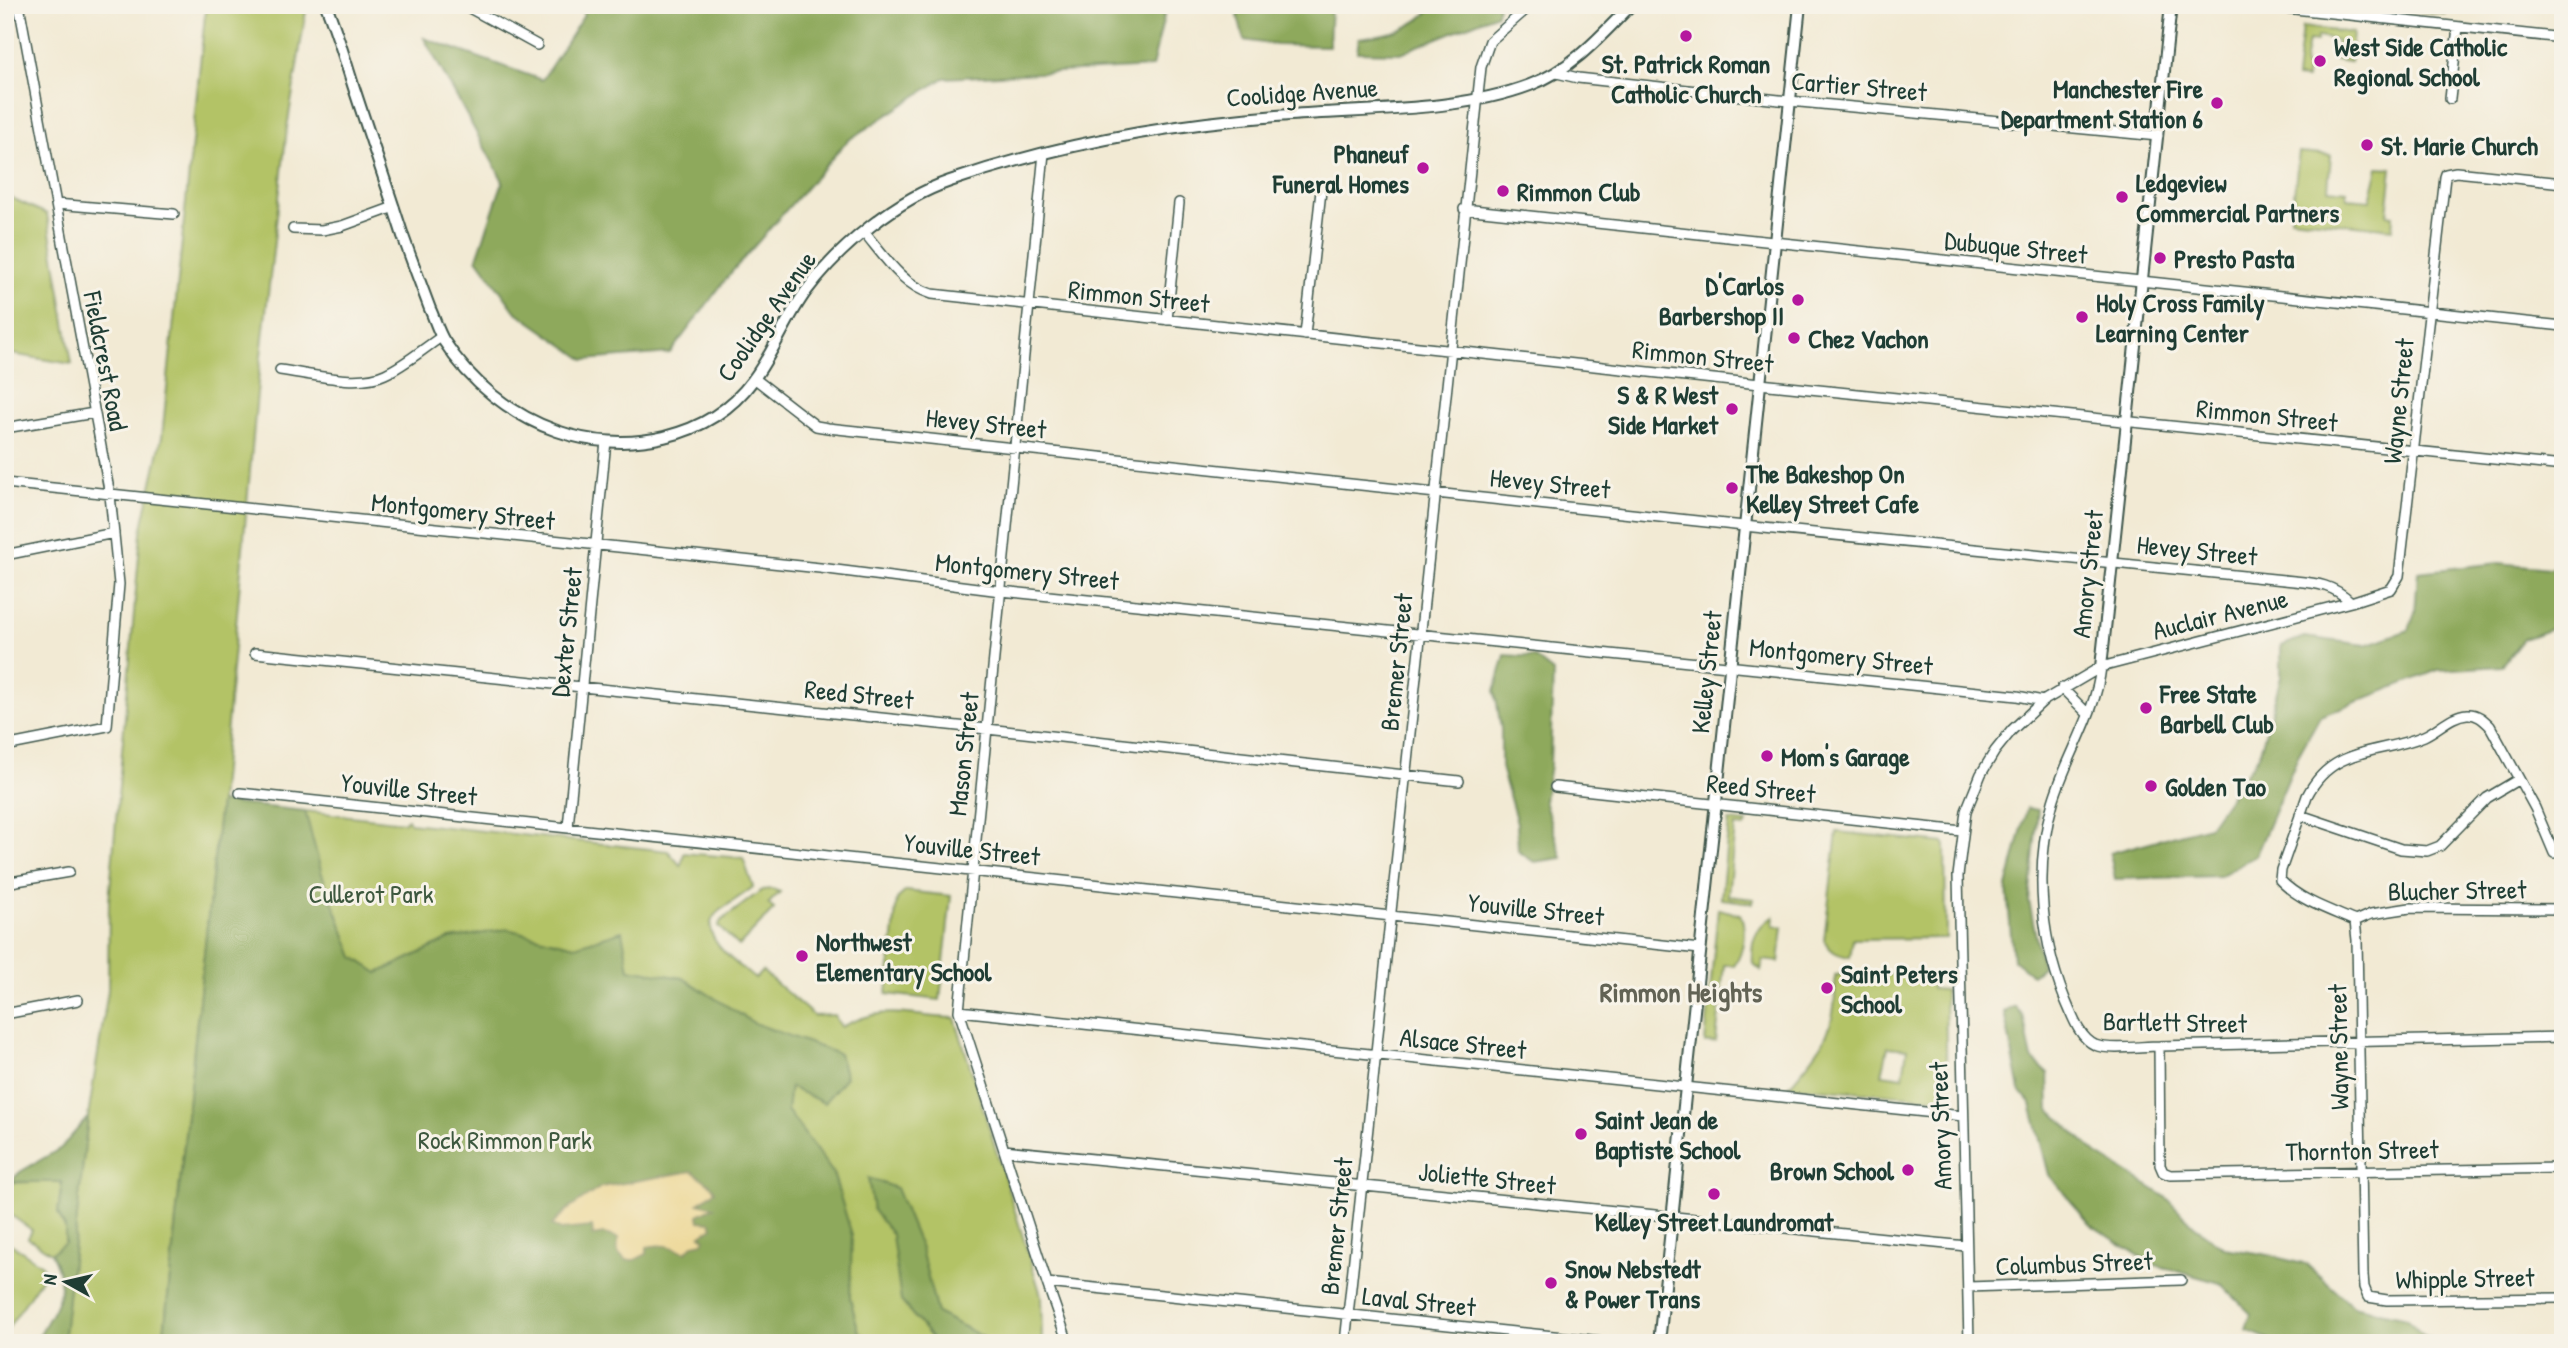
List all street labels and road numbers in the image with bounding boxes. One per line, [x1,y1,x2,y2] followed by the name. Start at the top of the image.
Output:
[1790,63,1929,109] street label: Cartier Street
[1225,69,1379,115] street label: Coolidge Avenue
[1943,222,2090,272] street label: Dubuque Street
[708,244,824,388] street label: Coolidge Avenue
[1067,271,1212,321] street label: Rimmon Street
[75,287,137,434] street label: Fieldcrest Road
[1631,331,1776,381] street label: Rimmon Street
[2374,336,2422,465] street label: Wayne Street
[2195,390,2340,440] street label: Rimmon Street
[924,399,1049,447] street label: Hevey Street
[1488,459,1613,507] street label: Hevey Street
[370,484,557,538] street label: Montgomery Street
[2063,507,2111,640] street label: Amory Street
[2135,526,2260,574] street label: Hevey Street
[934,544,1121,598] street label: Montgomery Street
[542,564,590,699] street label: Dexter Street
[2149,580,2291,648] street label: Auclair Avenue
[1371,590,1421,732] street label: Bremer Street
[1682,608,1730,735] street label: Kelley Street
[1748,629,1935,683] street label: Montgomery Street
[803,671,916,717] street label: Reed Street
[939,689,987,818] street label: Mason Street
[339,764,480,814] street label: Youville Street
[1705,765,1818,811] street label: Reed Street
[902,824,1043,874] street label: Youville Street
[2388,871,2528,909] street label: Blucher Street
[1466,884,1607,934] street label: Youville Street
[2319,983,2357,1110] street label: Wayne Street
[2103,1003,2248,1041] street label: Bartlett Street
[1398,1019,1529,1067] street label: Alsace Street
[1920,1060,1960,1191] street label: Amory Street
[2285,1131,2440,1169] street label: Thornton Street
[1417,1153,1558,1203] street label: Joliette Street
[1311,1154,1361,1296] street label: Bremer Street
[1995,1243,2154,1283] street label: Columbus Street
[2395,1259,2536,1297] street label: Whipple Street
[1361,1278,1479,1324] street label: Laval Street

